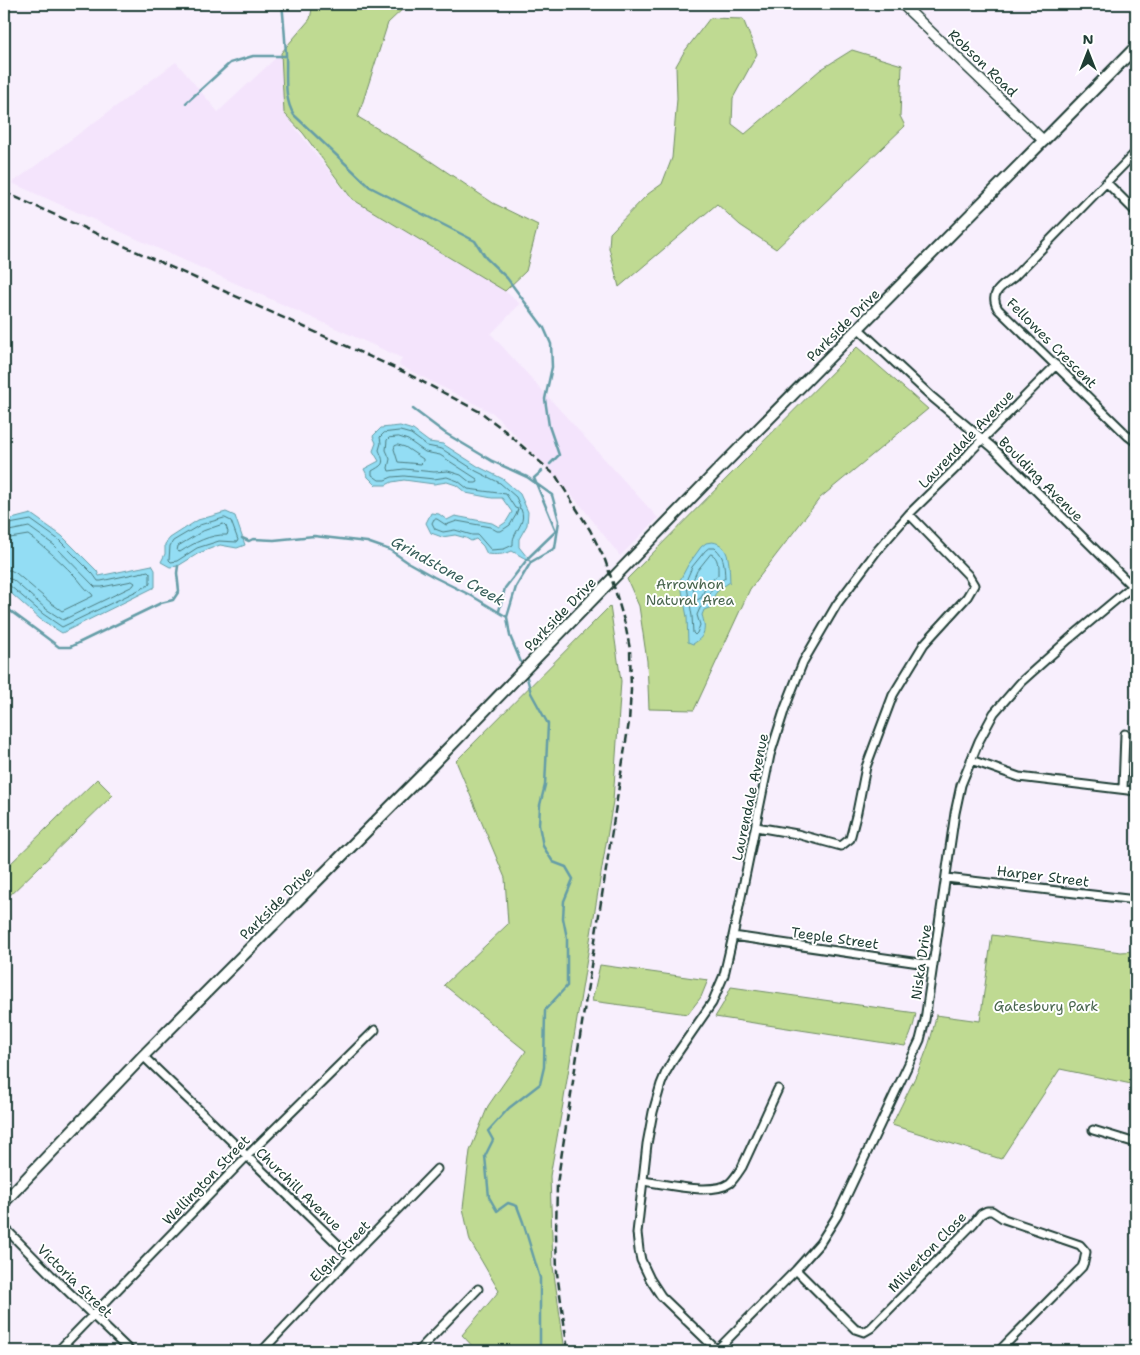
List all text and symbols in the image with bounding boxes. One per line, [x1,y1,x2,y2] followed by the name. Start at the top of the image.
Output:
[945,25,1022,101] street label: Robson Road
[1062,28,1112,78] north arrow
[1082,30,1094,48] text: N
[803,285,883,365] street label: Parkside Drive
[1003,294,1101,392] street label: Fellowes Crescent
[914,386,1018,492] street label: Laurendale Avenue
[995,433,1087,525] street label: Boulding Avenue
[388,531,509,611] water label: Grindstone Creek
[520,573,600,655] street label: Parkside Drive
[646,575,735,609] park label: Arrowhon Natural Area
[728,732,772,862] street label: Laurendale Avenue
[996,861,1090,891] street label: Harper Street
[236,863,316,943] street label: Parkside Drive
[790,923,880,953] street label: Teeple Street
[907,923,935,1001] street label: Niska Drive
[994,997,1098,1015] park label: Gatesbury Park
[158,1131,254,1229] street label: Wellington Street
[252,1143,346,1235] street label: Churchill Avenue
[884,1208,970,1296] street label: Milverton Close
[306,1216,374,1286] street label: Elgin Street
[33,1240,117,1322] street label: Victoria Street

